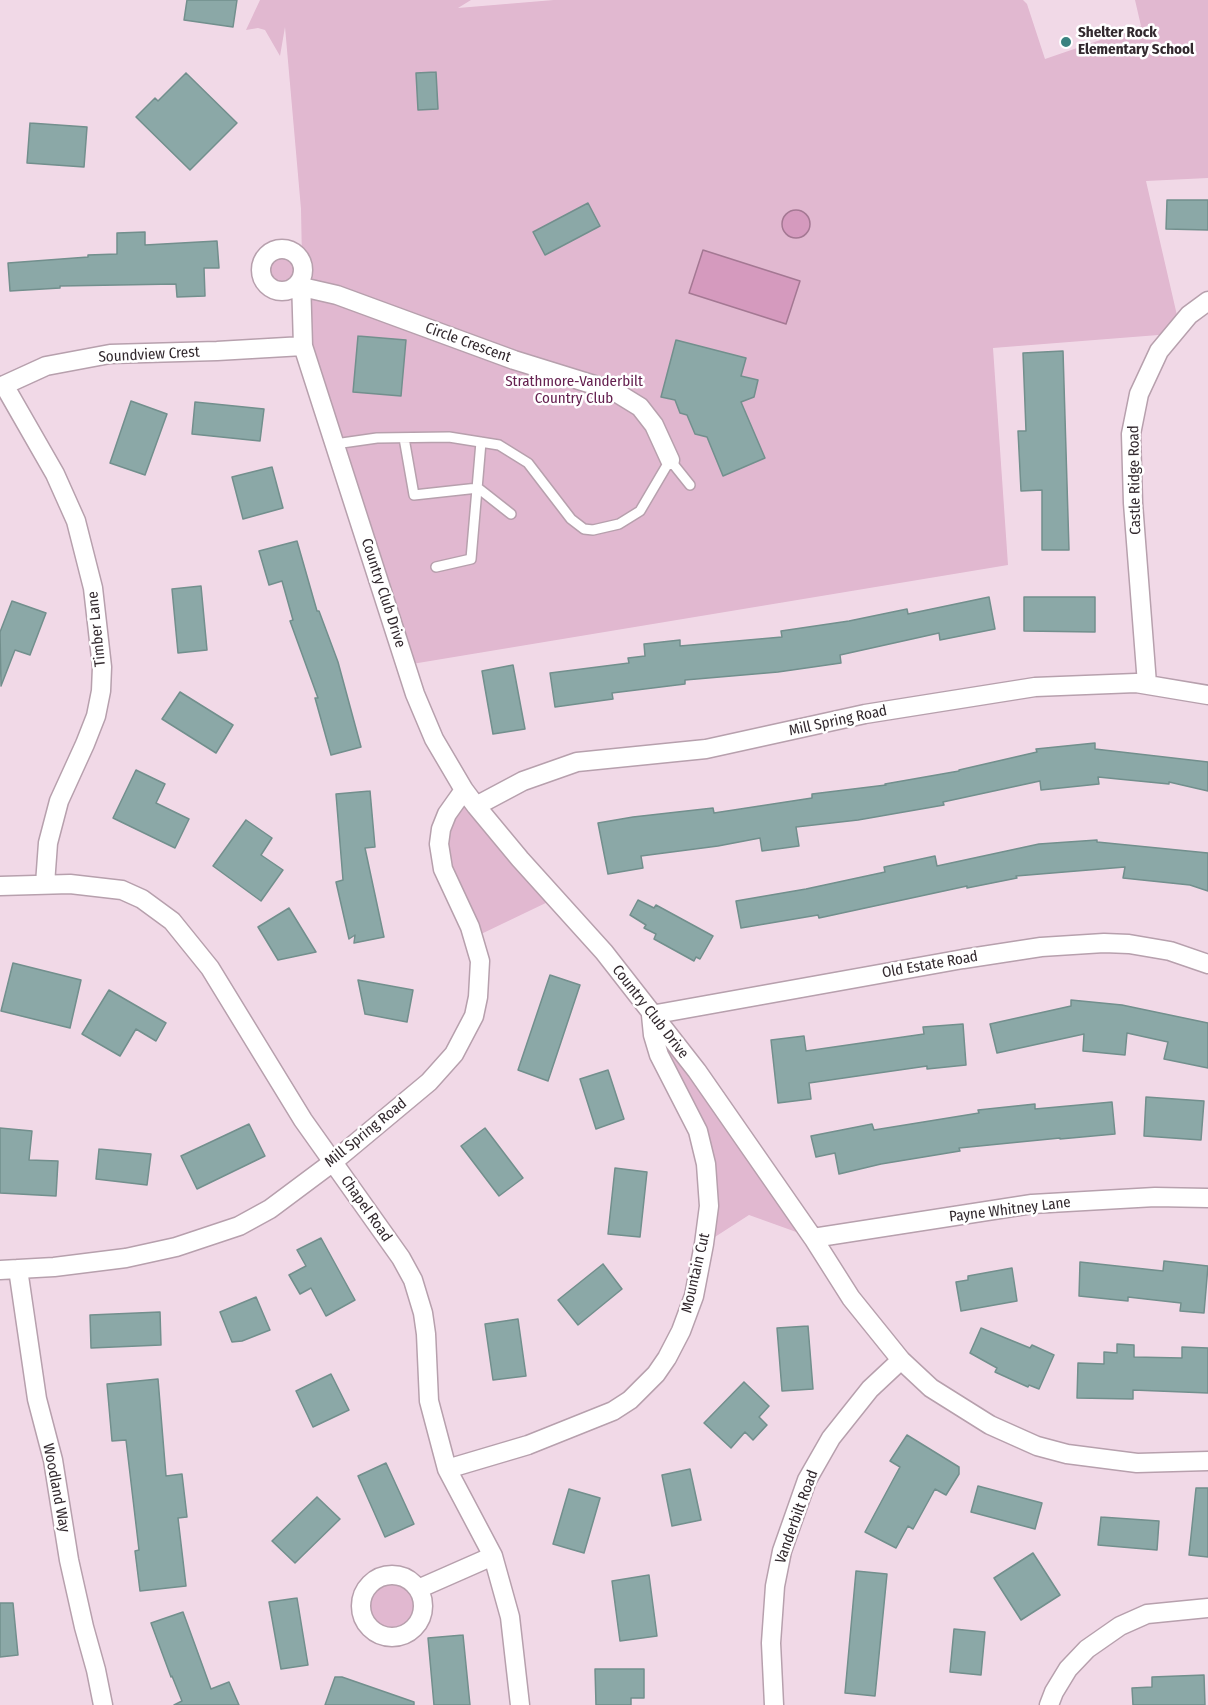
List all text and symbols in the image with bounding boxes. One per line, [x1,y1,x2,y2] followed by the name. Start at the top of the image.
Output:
[1078,24,1194,59] place label: Shelter Rock Elementary School
[1059,35,1073,49] marker: Shelter Rock Elementary School
[423,319,513,367] street label: Circle Crescent
[98,343,200,367] street label: Soundview Crest
[505,373,643,408] park label: Strathmore-Vanderbilt Country Club
[1125,425,1145,535] street label: Castle Ridge Road
[357,536,409,650] street label: Country Club Drive
[84,590,110,668] street label: Timber Lane
[787,702,889,740] street label: Mill Spring Road
[881,948,979,982] street label: Old Estate Road
[608,962,692,1062] street label: Country Club Drive
[322,1095,410,1171] street label: Mill Spring Road
[337,1172,395,1246] street label: Chapel Road
[948,1194,1072,1226] street label: Payne Whitney Lane
[678,1231,714,1315] street label: Mountain Cut
[39,1442,73,1534] street label: Woodland Way
[772,1468,822,1566] street label: Vanderbilt Road

